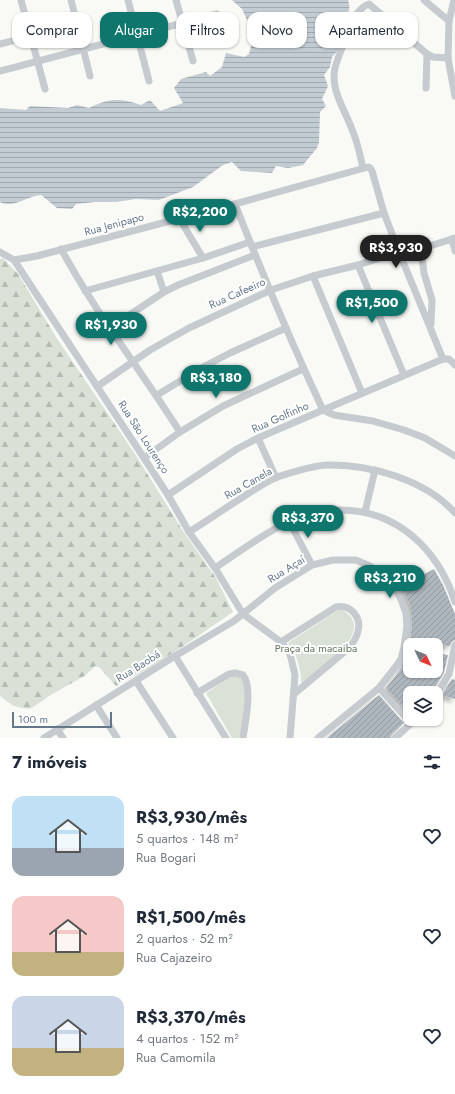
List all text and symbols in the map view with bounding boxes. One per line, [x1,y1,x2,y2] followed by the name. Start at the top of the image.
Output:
[12,12,92,48] chip: Comprar
[100,12,168,48] chip: Alugar
[176,12,239,48] chip: Filtros
[247,12,307,48] chip: Novo
[315,12,418,48] chip: Apartamento
[163,199,237,233] pin: R$2,200
[173,202,227,221] text: R$2,200
[82,208,146,240] street label: Rua Jenipapo
[359,235,433,269] pin: R$3,930
[369,238,423,257] text: R$3,930
[206,273,268,313] street label: Rua Cafeeiro
[335,290,409,324] pin: R$1,500
[346,293,398,312] text: R$1,500
[74,312,148,346] pin: R$1,930
[85,315,137,334] text: R$1,930
[179,365,253,399] pin: R$3,180
[190,368,242,387] text: R$3,180
[114,397,174,477] street label: Rua São Lourenço
[249,397,311,437] street label: Rua Golfinho
[221,463,275,503] street label: Rua Canela
[271,505,345,539] pin: R$3,370
[282,508,334,527] text: R$3,370
[264,551,309,587] street label: Rua Açaí
[353,565,427,599] pin: R$3,210
[364,568,416,587] text: R$3,210
[403,638,443,678] north arrow
[403,638,443,726] map controls
[275,640,357,656] park label: Praça da macaiba
[113,646,163,686] street label: Rua Baobá
[403,686,443,726] button: layers
[12,710,112,729] scale bar
[18,711,48,727] text: 100 m
[12,750,87,774] text: 7 imóveis
[421,751,443,773] icon: filters
[136,805,247,829] text: R$3,930/mês
[44,812,92,860] icon: home
[421,825,443,847] icon: heart
[136,829,238,848] text: 5 quartos · 148 m²
[136,848,196,867] text: Rua Bogari
[136,905,246,929] text: R$1,500/mês
[44,912,92,960] icon: home
[421,925,443,947] icon: heart
[136,929,233,948] text: 2 quartos · 52 m²
[136,948,212,967] text: Rua Cajazeiro
[136,1005,246,1029] text: R$3,370/mês
[44,1012,92,1060] icon: home
[421,1025,443,1047] icon: heart
[136,1029,239,1048] text: 4 quartos · 152 m²
[136,1048,215,1067] text: Rua Camomila

